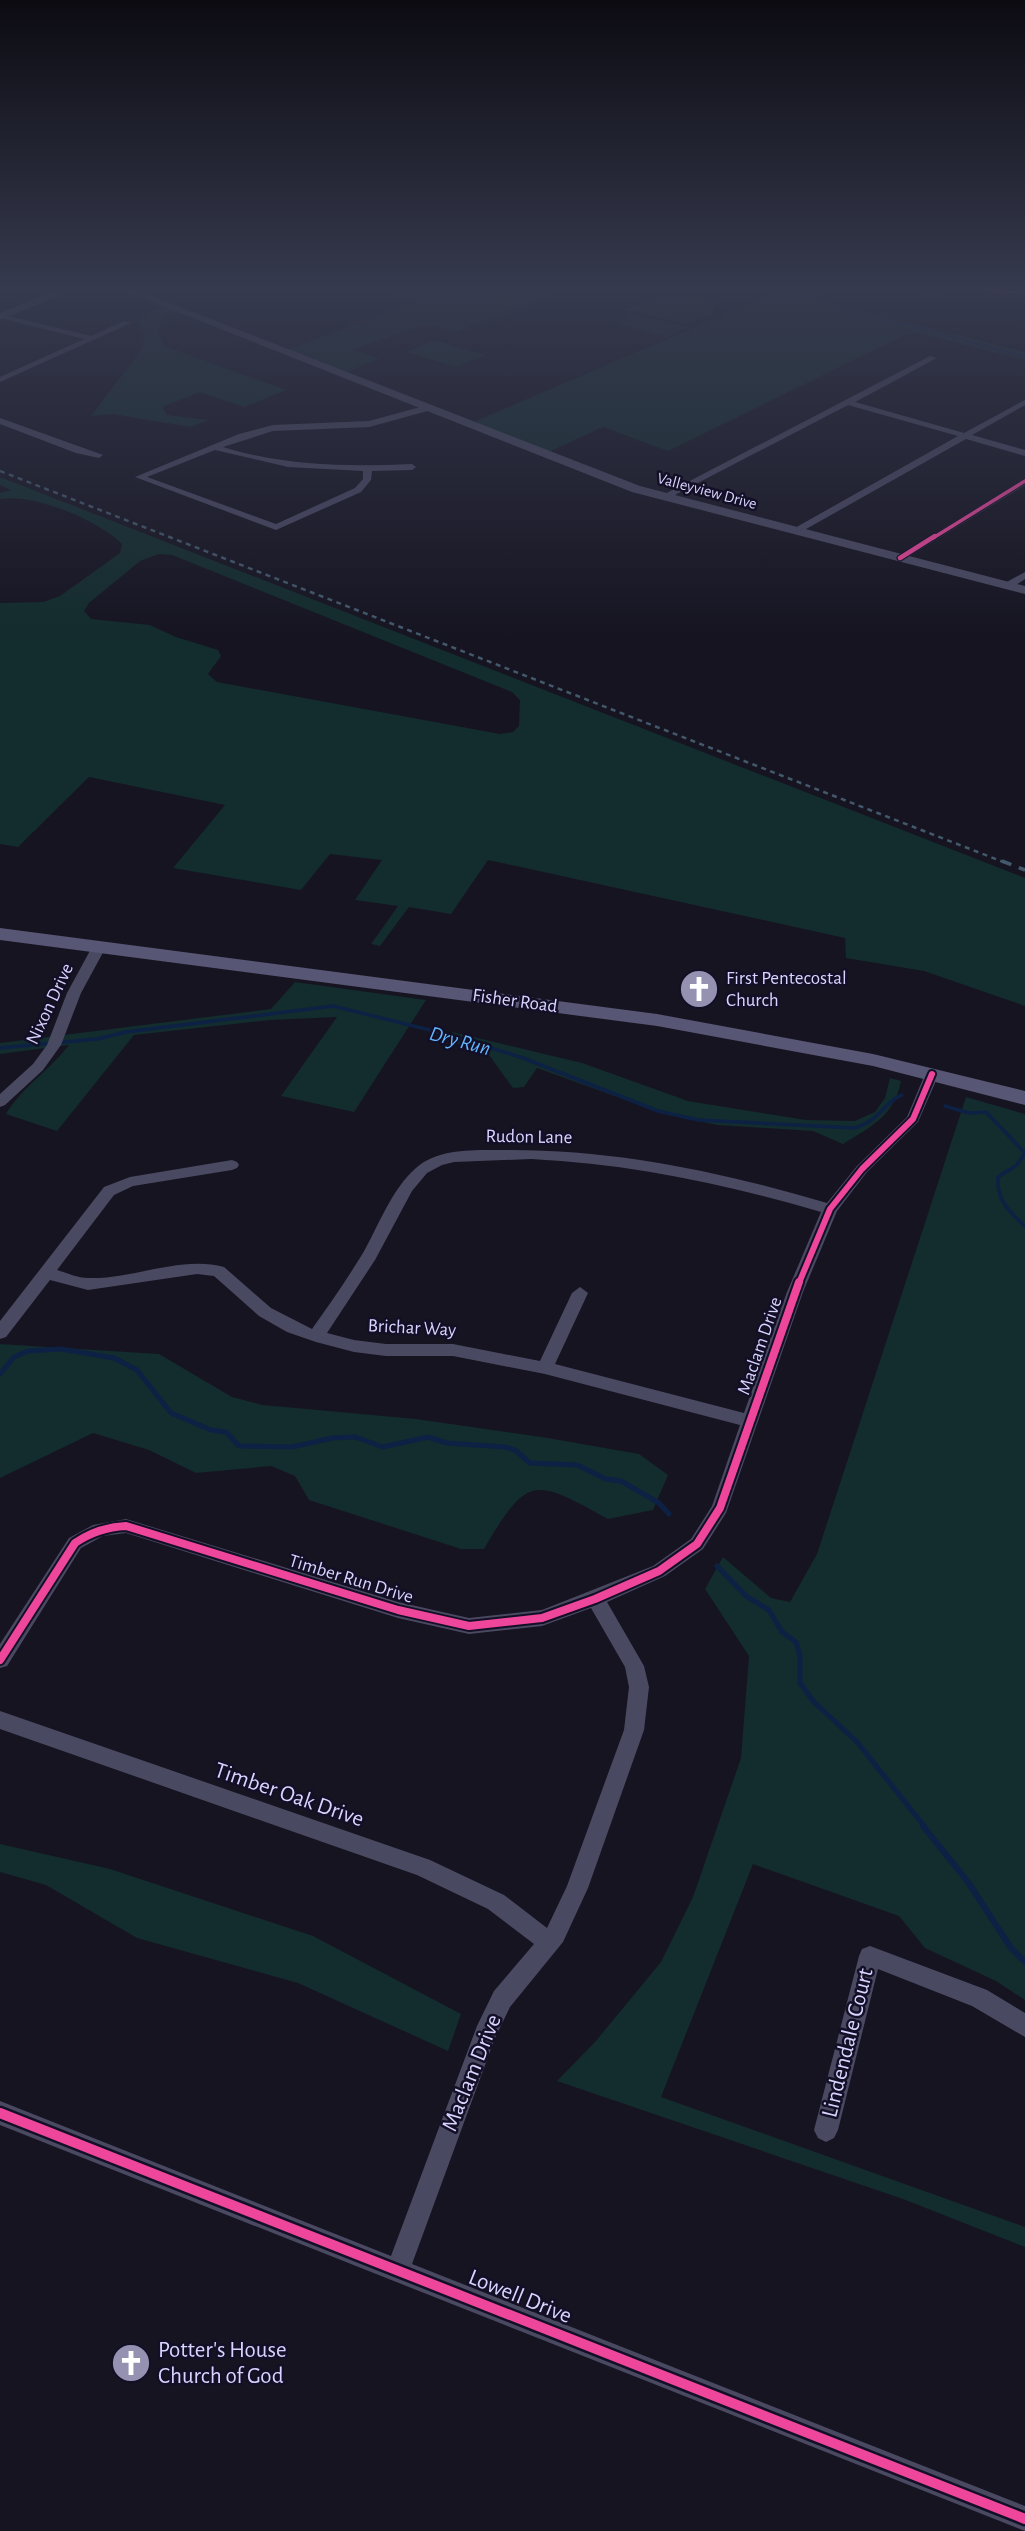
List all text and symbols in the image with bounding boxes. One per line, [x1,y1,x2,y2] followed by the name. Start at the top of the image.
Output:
[655,470,759,513] street label: Valleyview Drive
[23,960,77,1048] street label: Nixon Drive
[678,968,720,1010] church icon: First Pentecostal Church
[726,969,847,1010] place label: First Pentecostal Church
[471,986,559,1016] street label: Fisher Road
[427,1023,493,1059] water label: Dry Run
[485,1127,573,1147] street label: Rudon Lane
[734,1295,786,1397] street label: Maclam Drive
[367,1316,457,1340] street label: Brichar Way
[287,1551,415,1607] street label: Timber Run Drive
[211,1759,367,1831] street label: Timber Oak Drive
[818,1965,878,2120] street label: Lindendale Court
[438,2011,506,2135] street label: Maclam Drive
[465,2266,575,2328] street label: Lowell Drive
[158,2339,287,2388] place label: Potter's House Church of God
[110,2342,152,2384] church icon: Potter's House Church of God

